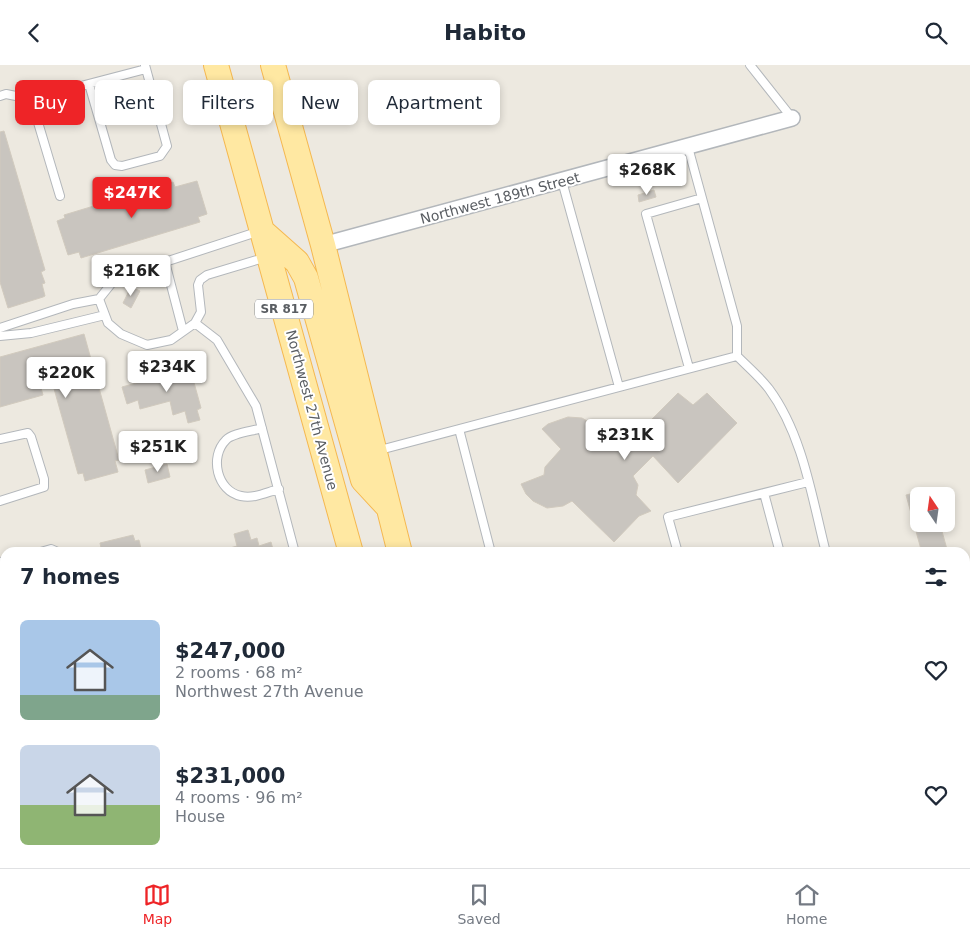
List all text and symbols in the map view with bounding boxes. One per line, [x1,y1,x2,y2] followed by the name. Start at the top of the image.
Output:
[20,19,48,47] icon: back
[922,19,950,47] icon: search
[444,20,526,45] text: Habito
[15,80,85,125] chip: Buy
[95,80,173,125] chip: Rent
[183,80,273,125] chip: Filters
[283,80,358,125] chip: New
[368,80,500,125] chip: Apartment
[612,153,682,196] pin: $268K
[619,160,675,179] text: $268K
[418,169,582,227] street label: Northwest 189th Street
[97,177,167,219] pin: $247K
[104,183,160,202] text: $247K
[96,255,166,297] pin: $216K
[103,261,159,280] text: $216K
[255,299,313,318] road number: SR 817
[283,328,341,492] street label: Northwest 27th Avenue
[132,351,202,393] pin: $234K
[31,357,101,399] pin: $220K
[139,357,195,376] text: $234K
[38,363,94,382] text: $220K
[590,419,660,461] pin: $231K
[597,425,653,444] text: $231K
[123,431,193,473] pin: $251K
[130,437,186,456] text: $251K
[910,487,955,533] north arrow
[910,487,955,532] map controls
[922,563,950,591] icon: filters
[20,565,120,589] text: 7 homes
[175,639,285,663] text: $247,000
[60,640,120,700] icon: home
[922,656,950,684] icon: heart
[175,663,303,682] text: 2 rooms · 68 m²
[175,682,364,701] text: Northwest 27th Avenue
[175,764,285,788] text: $231,000
[60,765,120,825] icon: home
[922,781,950,809] icon: heart
[175,788,303,807] text: 4 rooms · 96 m²
[175,807,225,826] text: House
[143,881,172,927] tab: Map
[457,881,501,927] tab: Saved
[786,881,827,927] tab: Home

